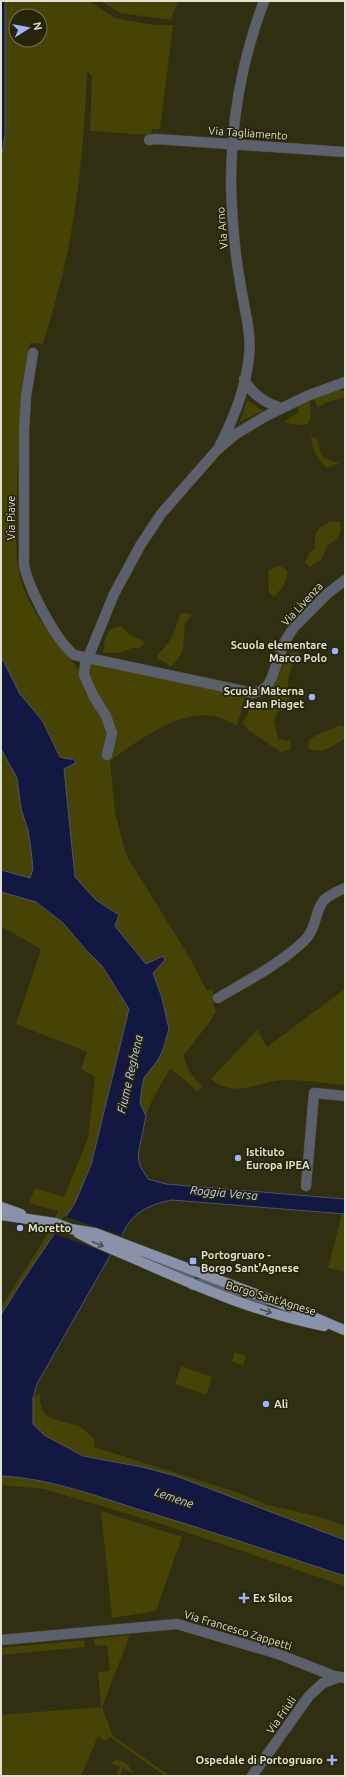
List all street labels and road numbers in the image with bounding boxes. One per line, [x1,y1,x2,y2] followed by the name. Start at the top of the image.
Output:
[208,124,288,142] street label: Via Tagliamento
[214,206,230,250] street label: Via Arno
[5,496,17,540] street label: Via Piave
[279,580,325,628] street label: Via Livenza
[225,1279,317,1317] street label: Borgo Sant'Agnese
[183,1608,293,1652] street label: Via Francesco Zappetti
[264,1694,298,1736] street label: Via Friuli

